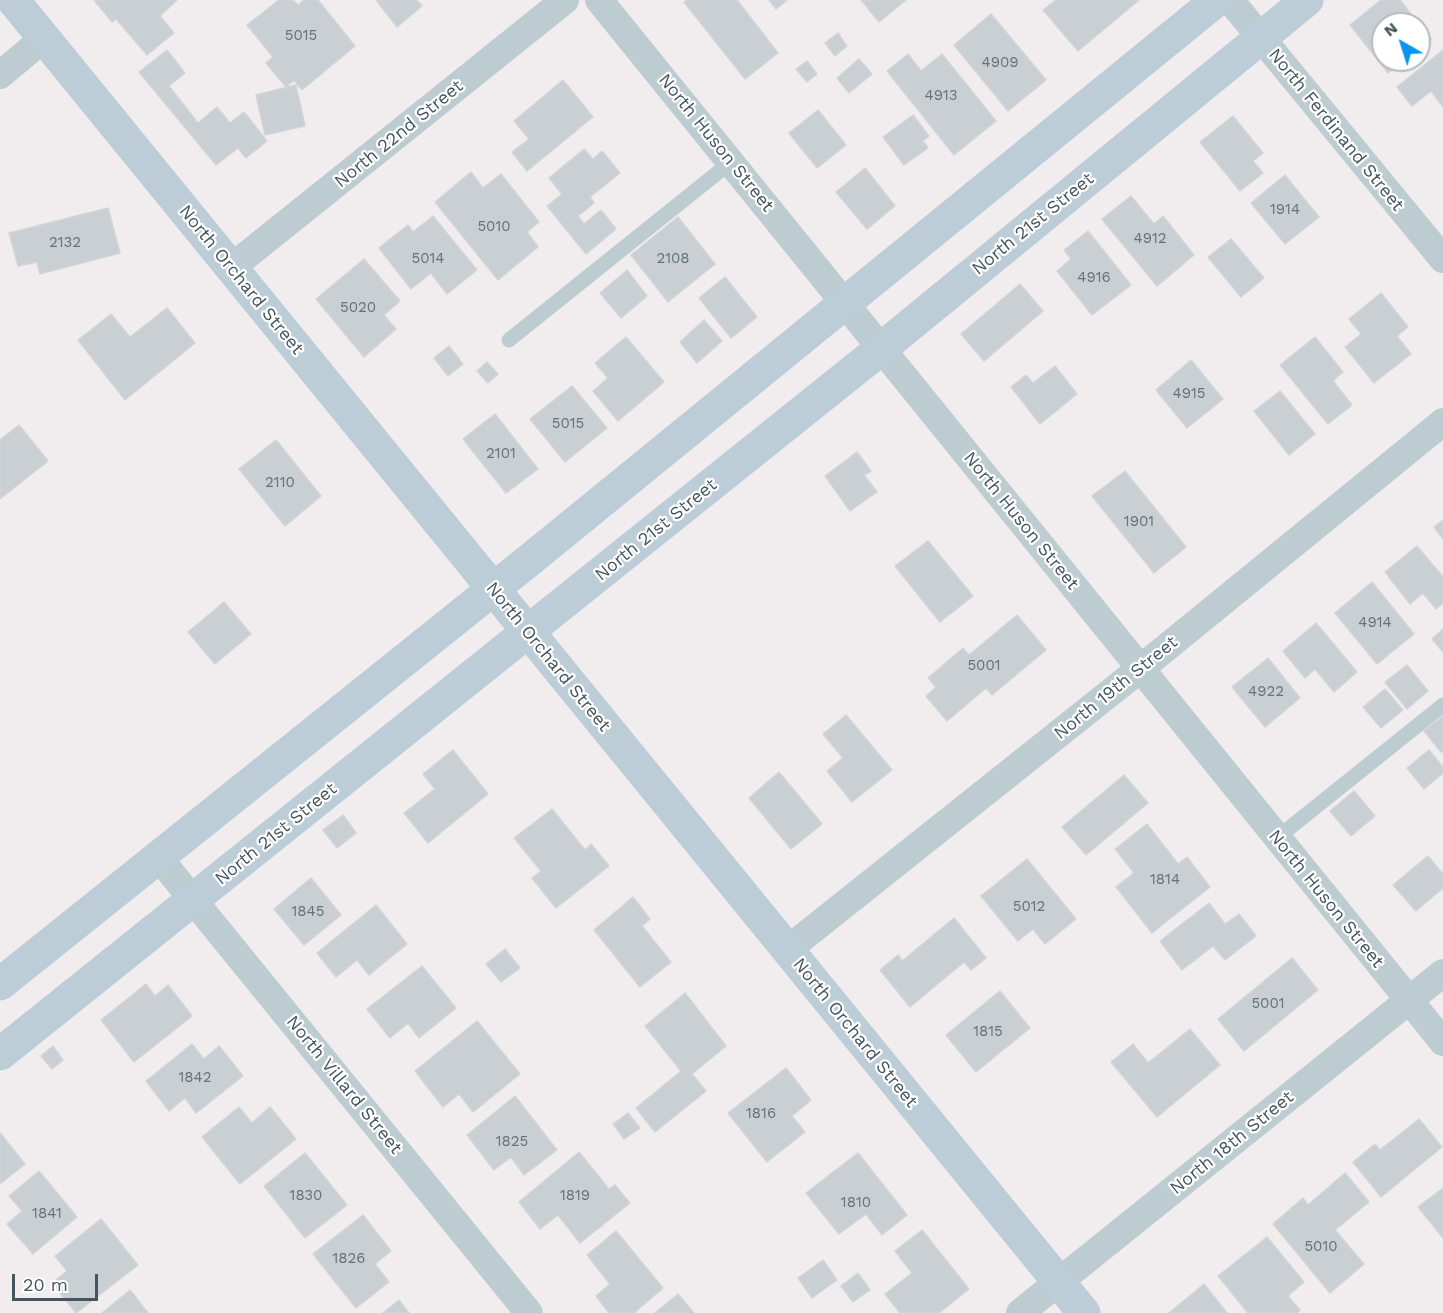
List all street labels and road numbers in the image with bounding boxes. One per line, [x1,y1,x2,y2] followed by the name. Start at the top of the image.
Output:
[1264,44,1408,216] street label: North Ferdinand Street
[654,70,778,216] street label: North Huson Street
[330,76,468,192] street label: North 22nd Street
[968,168,1098,280] street label: North 21st Street
[174,201,308,359] street label: North Orchard Street
[959,448,1083,594] street label: North Huson Street
[591,474,721,586] street label: North 21st Street
[481,578,615,736] street label: North Orchard Street
[1050,632,1182,744] street label: North 19th Street
[211,778,341,890] street label: North 21st Street
[1264,826,1388,972] street label: North Huson Street
[788,954,922,1112] street label: North Orchard Street
[282,1011,406,1159] street label: North Villard Street
[1166,1087,1298,1199] street label: North 18th Street

